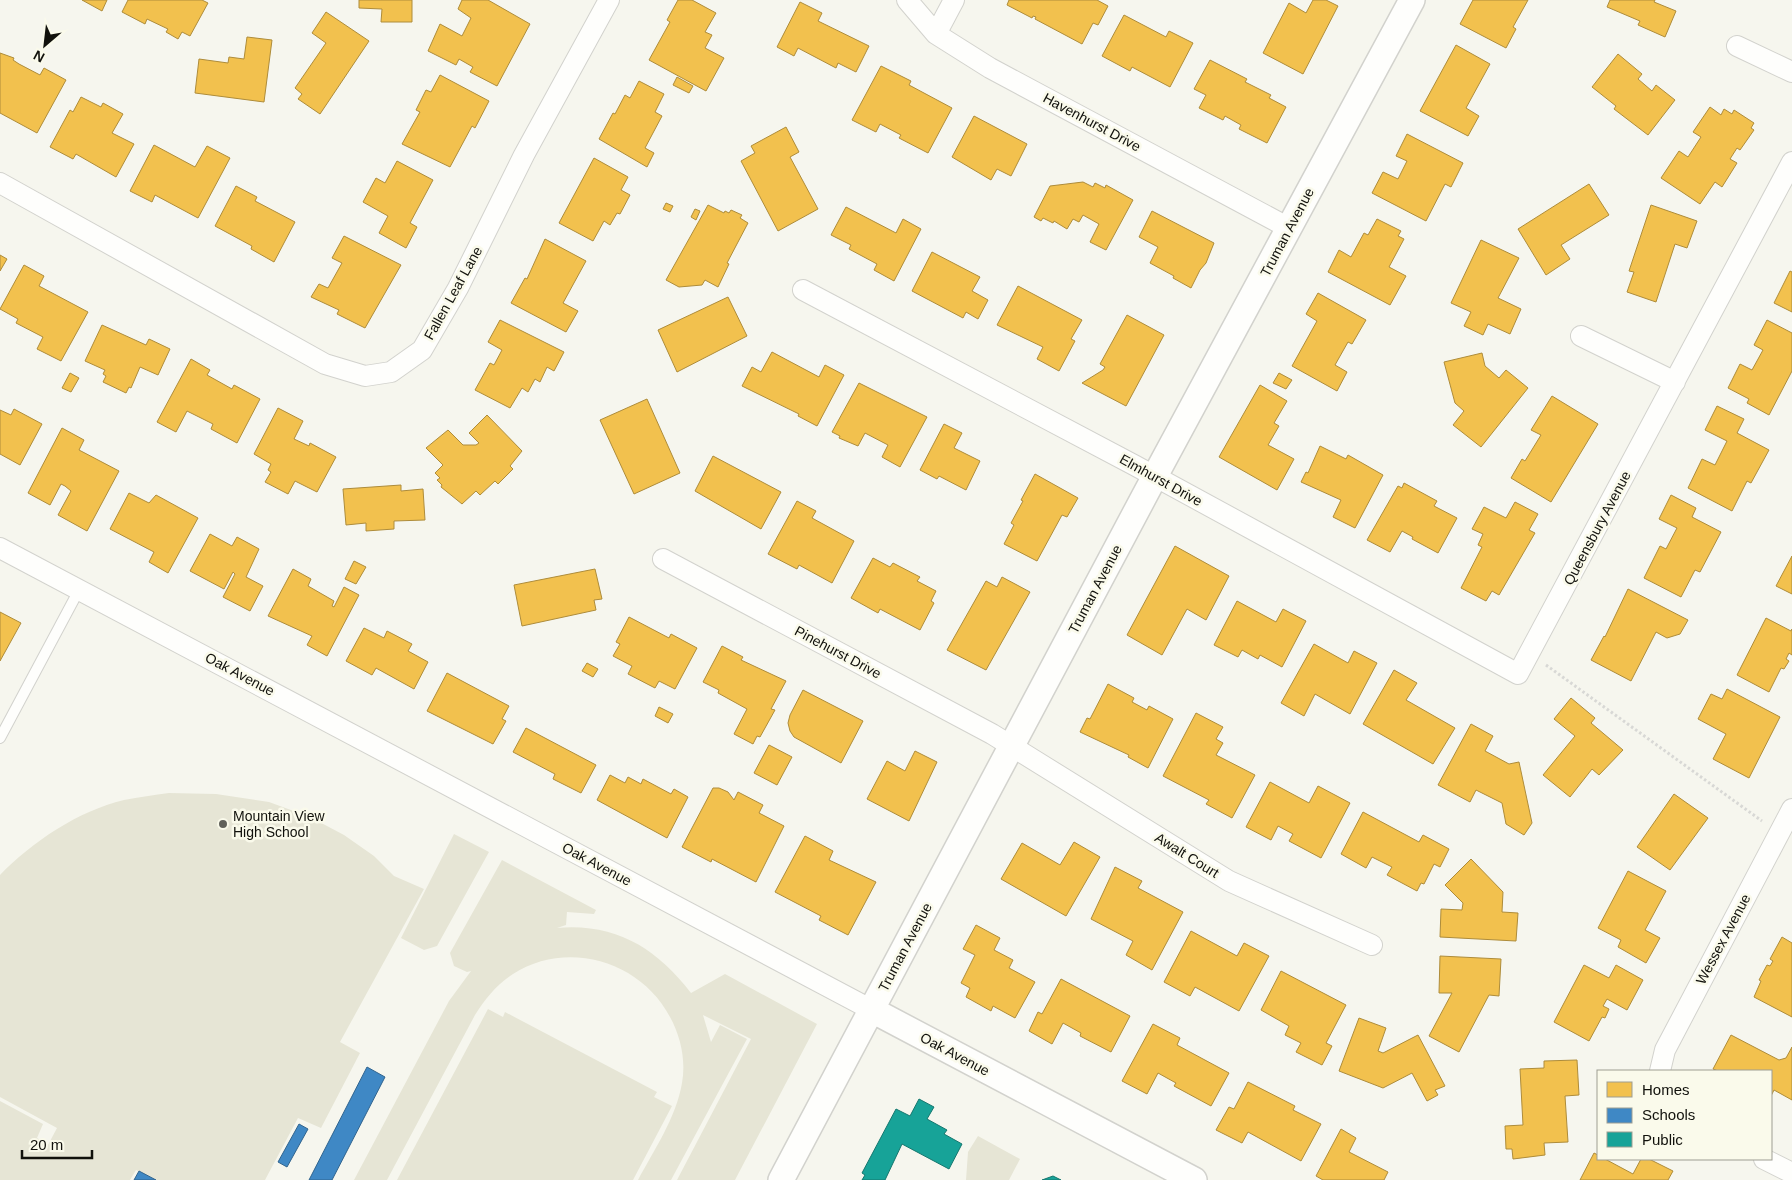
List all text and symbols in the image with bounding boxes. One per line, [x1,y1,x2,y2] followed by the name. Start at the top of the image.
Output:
[20,20,70,70] north arrow
[31,47,47,66] text: N
[1040,90,1144,155] street label: Havenhurst Drive
[1257,185,1317,279] street label: Truman Avenue
[421,243,485,342] street label: Fallen Leaf Lane
[1117,451,1205,509] street label: Elmhurst Drive
[1560,468,1634,588] street label: Queensbury Avenue
[1065,542,1125,636] street label: Truman Avenue
[792,622,884,682] street label: Pinehurst Drive
[203,649,278,699] street label: Oak Avenue
[233,808,325,840] place label: Mountain View High School
[217,818,229,830] marker: Mountain View High School
[1152,829,1222,881] street label: Awalt Court
[560,839,635,889] street label: Oak Avenue
[1692,891,1754,987] street label: Wessex Avenue
[875,900,935,994] street label: Truman Avenue
[918,1029,993,1079] street label: Oak Avenue
[1597,1070,1772,1160] legend
[1642,1081,1690,1098] text: Homes
[1642,1106,1695,1123] text: Schools
[22,1128,92,1160] scale bar
[1642,1131,1683,1148] text: Public
[30,1136,63,1153] text: 20 m

